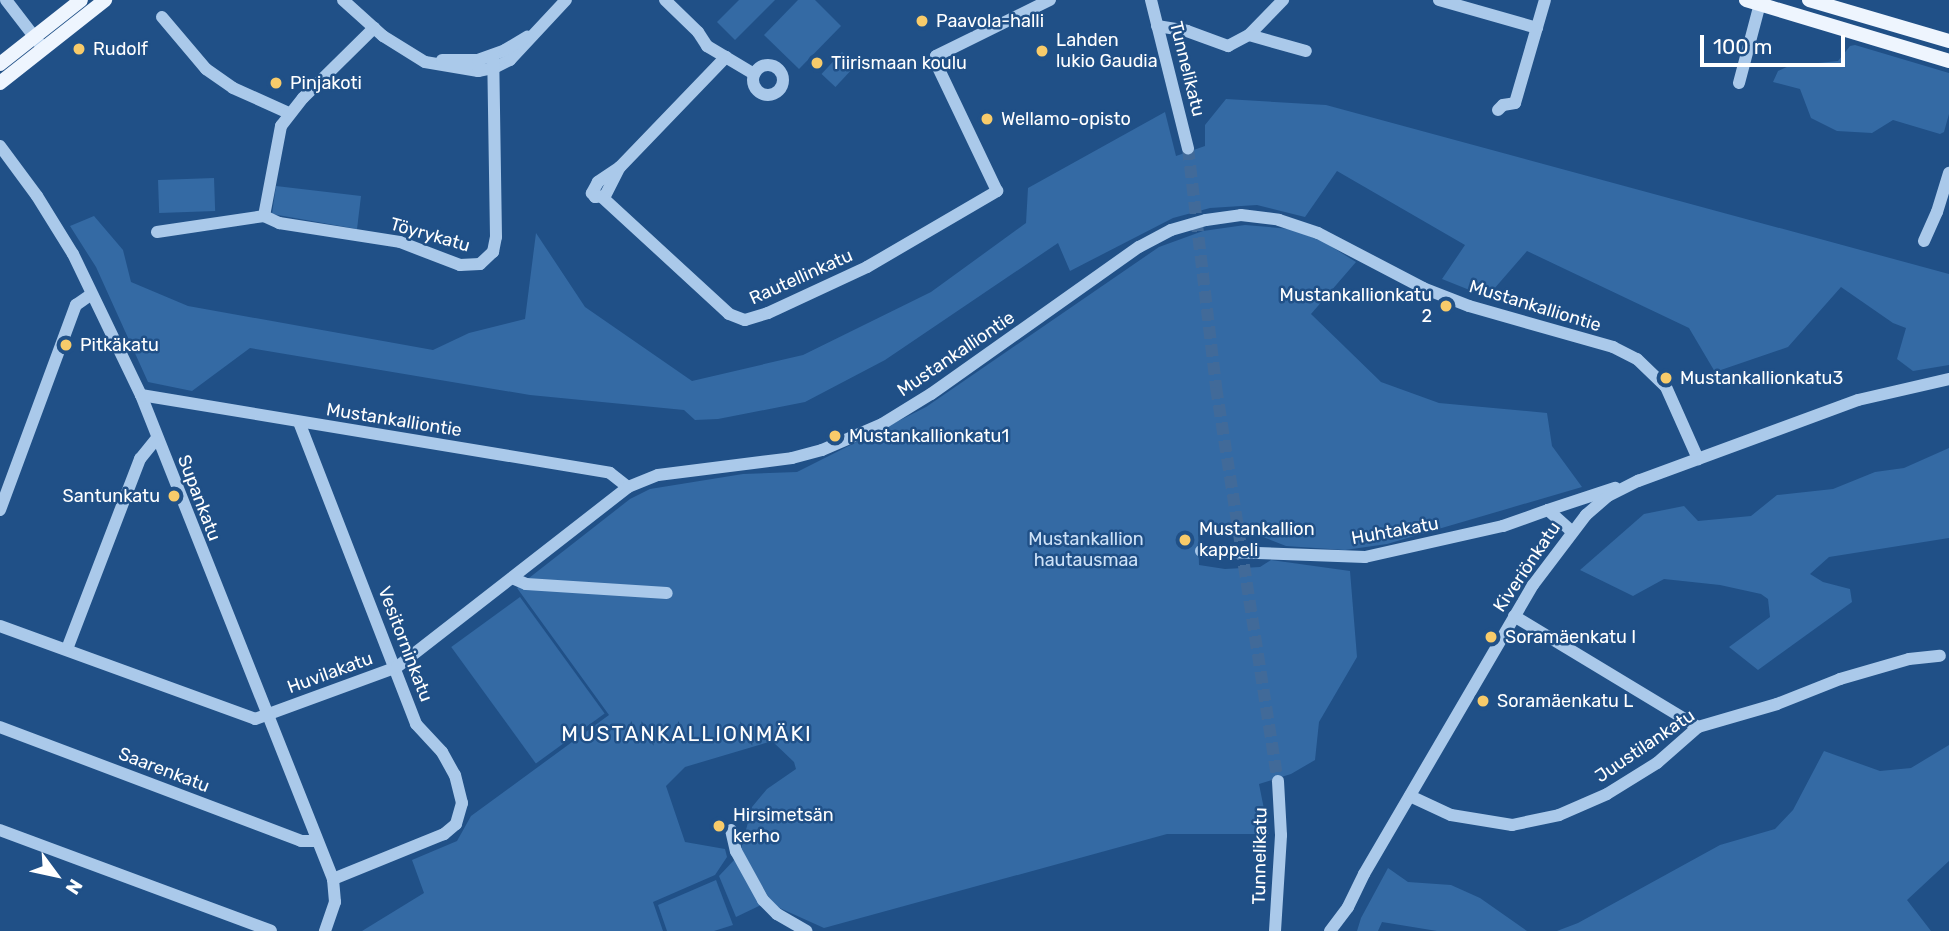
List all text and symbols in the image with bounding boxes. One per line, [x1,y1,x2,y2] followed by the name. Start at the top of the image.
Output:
[936,10,1044,32] place label: Paavola-halli
[914,13,930,29] marker: Paavola-halli
[1165,19,1209,119] street label: Tunnelikatu
[1704,21,1849,65] scale bar
[1056,30,1158,72] place label: Lahden lukio Gaudia
[1713,34,1772,59] text: 100 m
[93,38,148,60] place label: Rudolf
[71,41,87,57] marker: Rudolf
[1034,43,1050,59] marker: Lahden lukio Gaudia
[831,52,967,74] place label: Tiirismaan koulu
[809,55,825,71] marker: Tiirismaan koulu
[290,72,362,94] place label: Pinjakoti
[268,75,284,91] marker: Pinjakoti
[1001,108,1131,130] place label: Wellamo-opisto
[979,111,995,127] marker: Wellamo-opisto
[388,213,472,257] street label: Töyrykatu
[746,245,856,309] street label: Rautellinkatu
[1466,276,1604,336] street label: Mustankalliontie
[1280,285,1432,328] place label: Mustankallionkatu 2
[1438,298,1454,314] marker: Mustankallionkatu 2
[893,307,1019,401] street label: Mustankalliontie
[80,334,159,356] place label: Pitkäkatu
[58,337,74,353] marker: Pitkäkatu
[1680,367,1843,389] place label: Mustankallionkatu3
[1658,370,1674,386] marker: Mustankallionkatu3
[325,399,463,441] street label: Mustankalliontie
[849,425,1009,447] place label: Mustankallionkatu1
[827,428,843,444] marker: Mustankallionkatu1
[173,452,225,544] street label: Supankatu
[62,485,160,507] place label: Santunkatu
[166,488,182,504] marker: Santunkatu
[1350,513,1440,549] street label: Huhtakatu
[1489,518,1565,616] street label: Kiveriönkatu
[1199,519,1315,562] place label: Mustankallion kappeli
[1028,529,1144,572] park label: Mustankallion hautausmaa
[1177,532,1193,548] marker: Mustankallion kappeli
[373,583,437,705] street label: Vesitorninkatu
[1505,626,1636,648] place label: Soramäenkatu I
[1483,629,1499,645] marker: Soramäenkatu I
[284,648,376,698] street label: Huvilakatu
[1497,690,1633,712] place label: Soramäenkatu L
[1475,693,1491,709] marker: Soramäenkatu L
[1591,705,1699,787] street label: Juustilankatu
[563,721,811,747] district label: MUSTANKALLIONMÄKI
[116,743,212,797] street label: Saarenkatu
[733,805,834,848] place label: Hirsimetsän kerho
[1248,807,1272,905] street label: Tunnelikatu
[711,818,727,834] marker: Hirsimetsän kerho
[21,840,91,910] north arrow
[61,875,87,899] text: N

